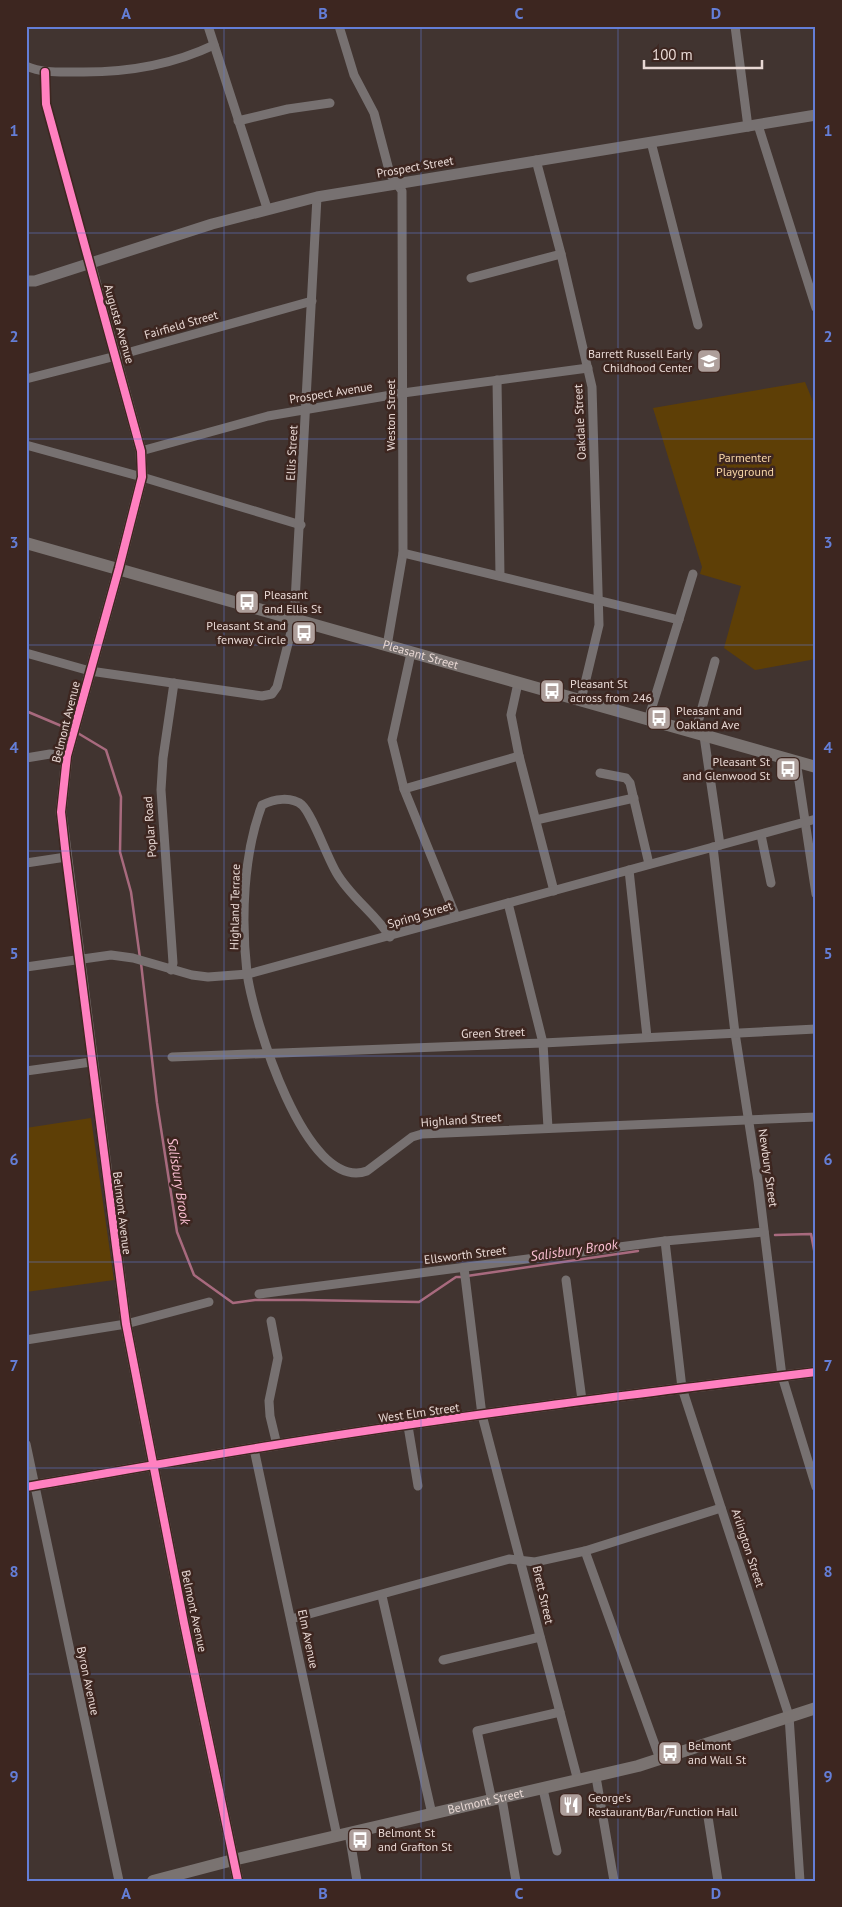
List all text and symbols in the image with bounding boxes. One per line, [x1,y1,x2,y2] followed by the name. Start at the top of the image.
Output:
[121,3,131,23] text: A
[318,3,328,23] text: B
[515,3,524,23] text: C
[711,3,721,23] text: D
[644,38,762,70] scale bar
[652,45,693,64] text: 100 m
[9,120,19,140] text: 1
[823,120,833,140] text: 1
[375,152,454,181] street label: Prospect Street
[101,282,138,365] street label: Augusta Avenue
[142,307,219,342] street label: Fairfield Street
[9,326,19,346] text: 2
[823,326,833,346] text: 2
[588,346,692,375] place label: Barrett Russell Early Childhood Center
[696,348,722,374] school or university icon: Barrett Russell Early Childhood Center
[288,379,374,406] street label: Prospect Avenue
[383,379,398,451] street label: Weston Street
[570,384,589,460] street label: Oakdale Street
[283,425,300,481] street label: Ellis Street
[716,450,774,479] park label: Parmenter Playground
[9,532,19,552] text: 3
[823,532,833,552] text: 3
[264,587,322,616] place label: Pleasant and Ellis St
[234,589,260,615] bus stop icon: Pleasant and Ellis St
[206,618,286,647] place label: Pleasant St and fenway Circle
[291,620,317,646] bus stop icon: Pleasant St and fenway Circle
[381,637,460,672] street label: Pleasant Street
[570,676,652,705] place label: Pleasant St across from 246
[539,678,565,704] bus stop icon: Pleasant St across from 246
[48,679,83,764] street label: Belmont Avenue
[676,703,742,732] place label: Pleasant and Oakland Ave
[646,705,672,731] bus stop icon: Pleasant and Oakland Ave
[9,737,19,757] text: 4
[823,737,833,757] text: 4
[683,754,770,783] place label: Pleasant St and Glenwood St
[775,756,801,782] bus stop icon: Pleasant St and Glenwood St
[140,796,159,858] street label: Poplar Road
[226,864,243,950] street label: Highland Terrace
[386,898,454,931] street label: Spring Street
[9,943,19,963] text: 5
[823,943,833,963] text: 5
[461,1024,525,1041] street label: Green Street
[420,1109,502,1130] street label: Highland Street
[756,1128,781,1208] street label: Newbury Street
[163,1136,195,1227] water label: Salisbury Brook
[9,1149,19,1169] text: 6
[823,1149,833,1169] text: 6
[110,1170,135,1255] street label: Belmont Avenue
[529,1235,620,1265] water label: Salisbury Brook
[423,1242,507,1267] street label: Ellsworth Street
[9,1355,19,1375] text: 7
[823,1355,833,1375] text: 7
[378,1399,460,1426] street label: West Elm Street
[729,1507,768,1589] street label: Arlington Street
[9,1561,19,1581] text: 8
[823,1561,833,1581] text: 8
[530,1564,557,1625] street label: Brett Street
[178,1568,211,1653] street label: Belmont Avenue
[295,1608,322,1670] street label: Elm Avenue
[74,1645,103,1717] street label: Byron Avenue
[688,1738,746,1767] place label: Belmont and Wall St
[657,1740,683,1766] bus stop icon: Belmont and Wall St
[9,1766,19,1786] text: 9
[823,1766,833,1786] text: 9
[446,1785,525,1817] street label: Belmont Street
[588,1790,738,1819] place label: George's Restaurant/Bar/Function Hall
[558,1792,584,1818] restaurant icon: George's Restaurant/Bar/Function Hall
[378,1825,452,1854] place label: Belmont St and Grafton St
[347,1827,373,1853] bus stop icon: Belmont St and Grafton St
[121,1883,131,1903] text: A
[318,1883,328,1903] text: B
[515,1883,524,1903] text: C
[711,1883,721,1903] text: D

